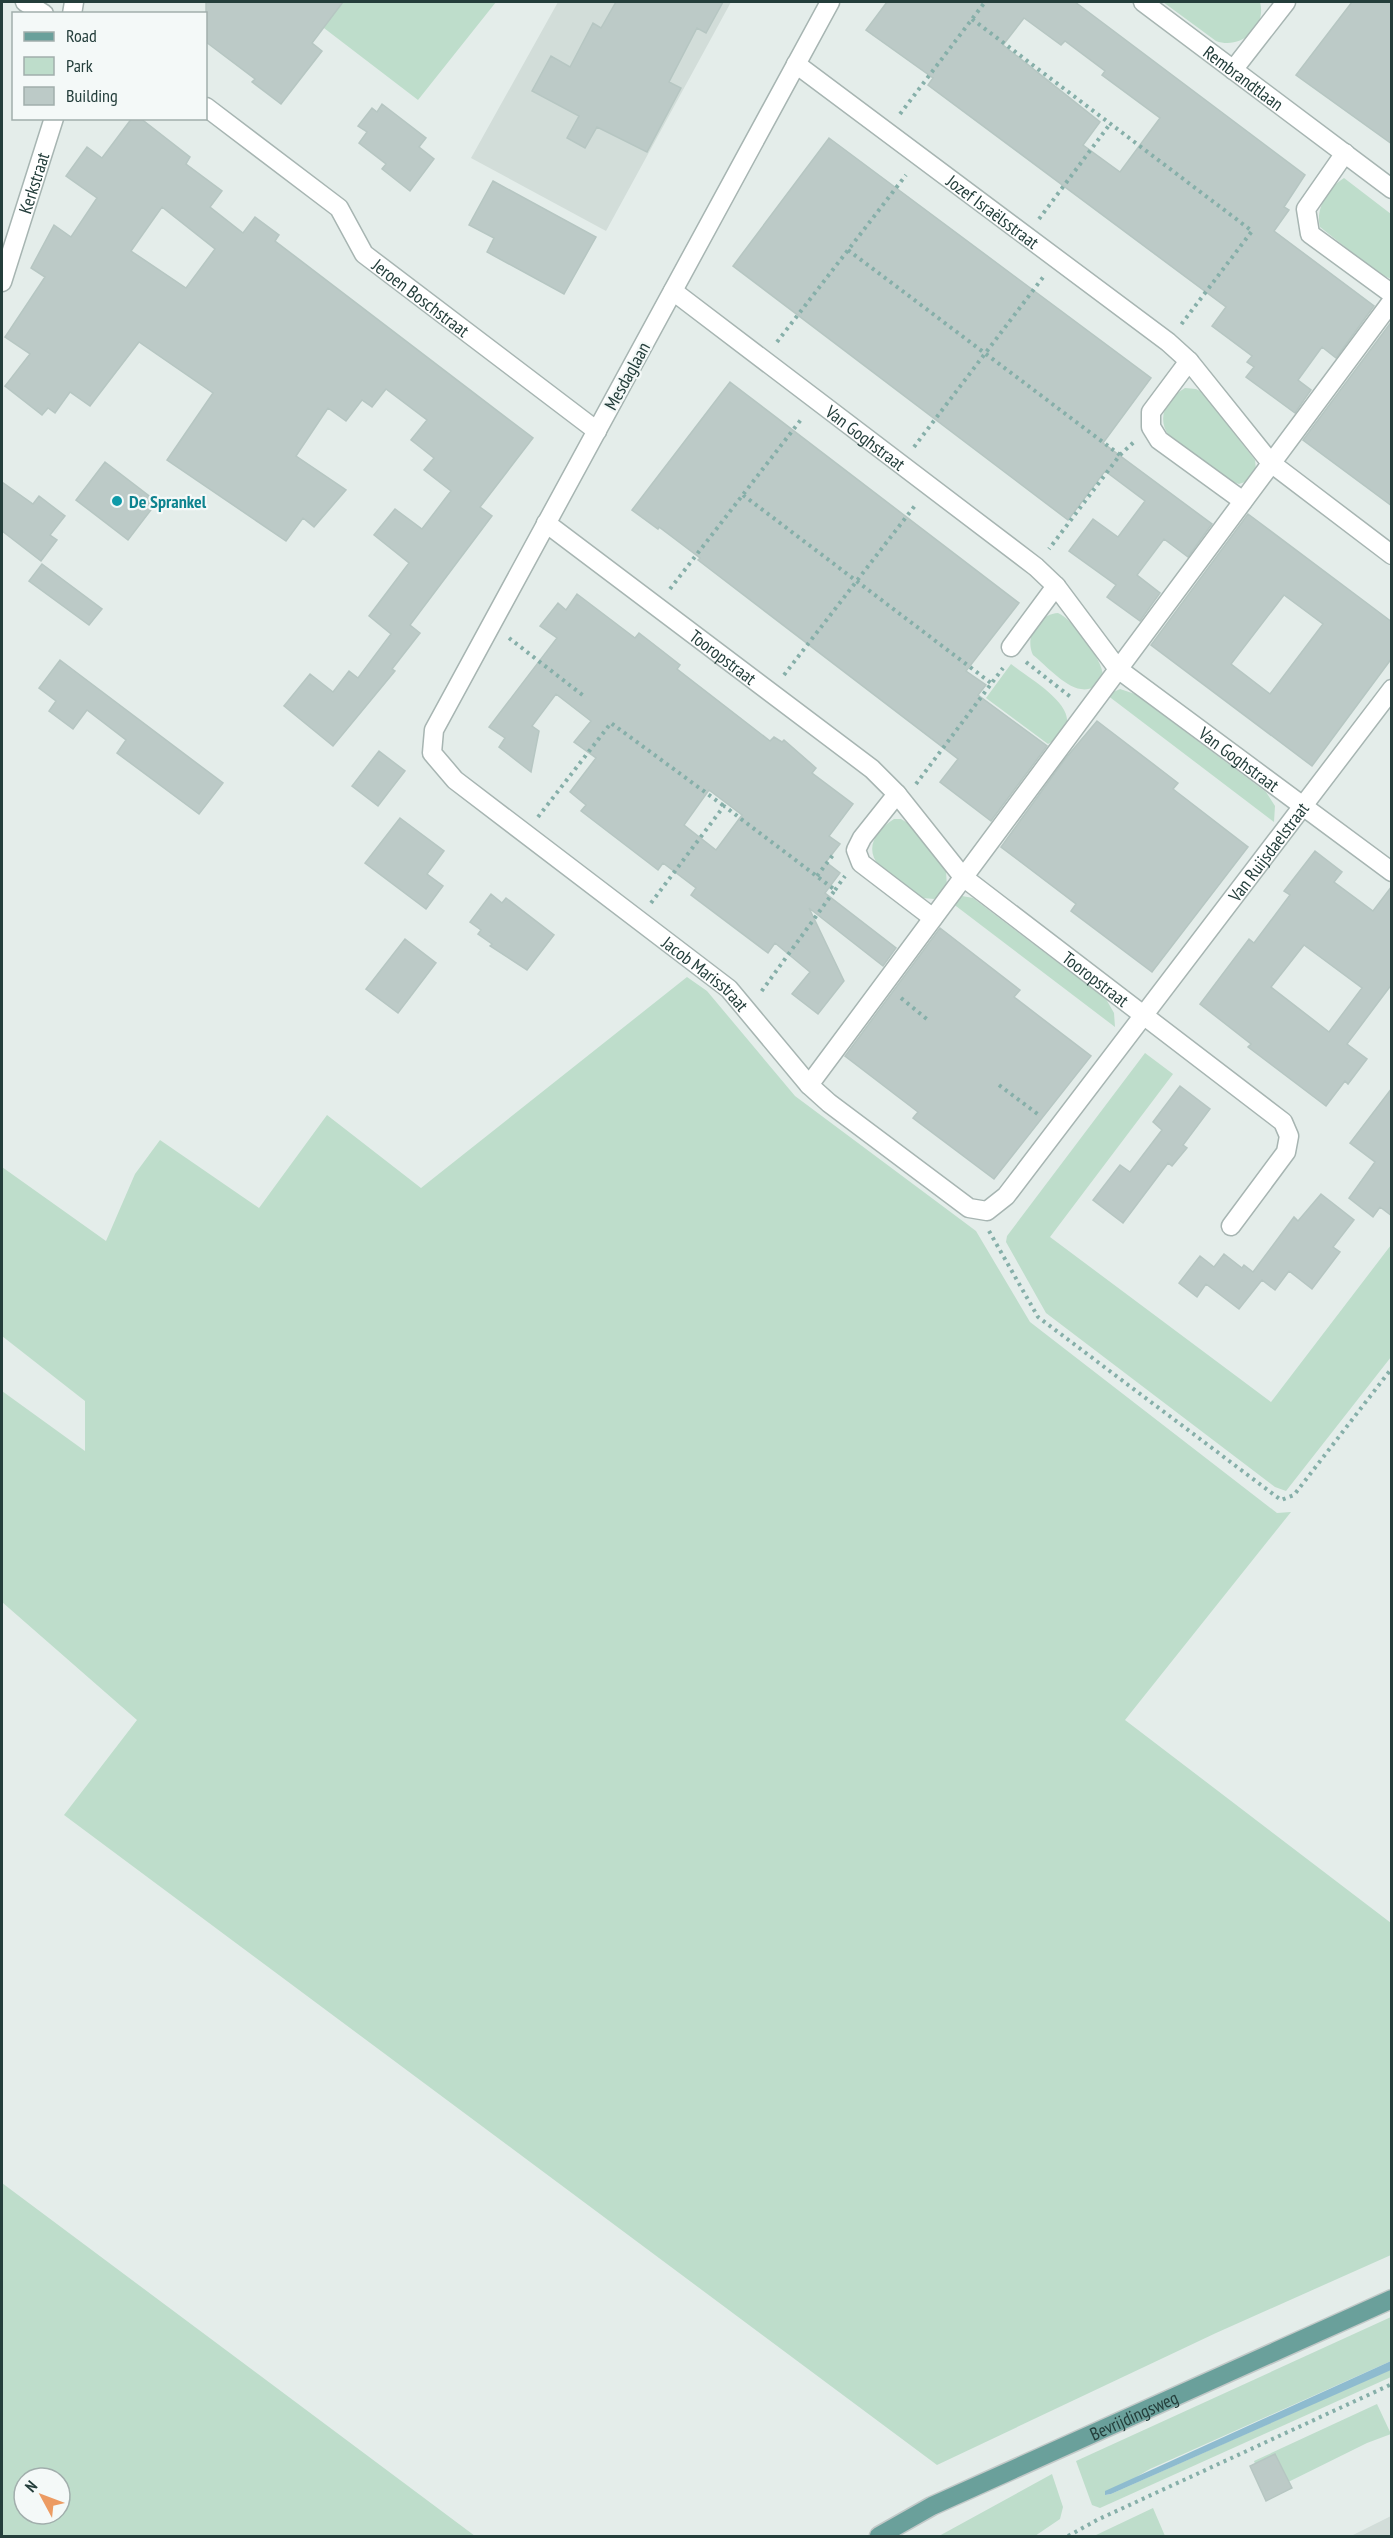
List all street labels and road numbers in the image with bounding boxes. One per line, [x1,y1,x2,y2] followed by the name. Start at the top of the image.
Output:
[1199,40,1288,115] street label: Rembrandtlaan
[13,149,54,216] street label: Kerkstraat
[941,169,1044,253] street label: Jozef Israëlsstraat
[367,253,474,342] street label: Jeroen Boschstraat
[599,338,655,414] street label: Mesdaglaan
[820,399,910,475] street label: Van Goghstraat
[685,624,761,689] street label: Tooropstraat
[1194,721,1284,796] street label: Van Goghstraat
[1222,797,1313,907] street label: Van Ruijsdaelstraat
[657,930,754,1016] street label: Jacob Marisstraat
[1058,946,1134,1011] street label: Tooropstraat
[1086,2385,1181,2445] street label: Bevrijdingsweg

